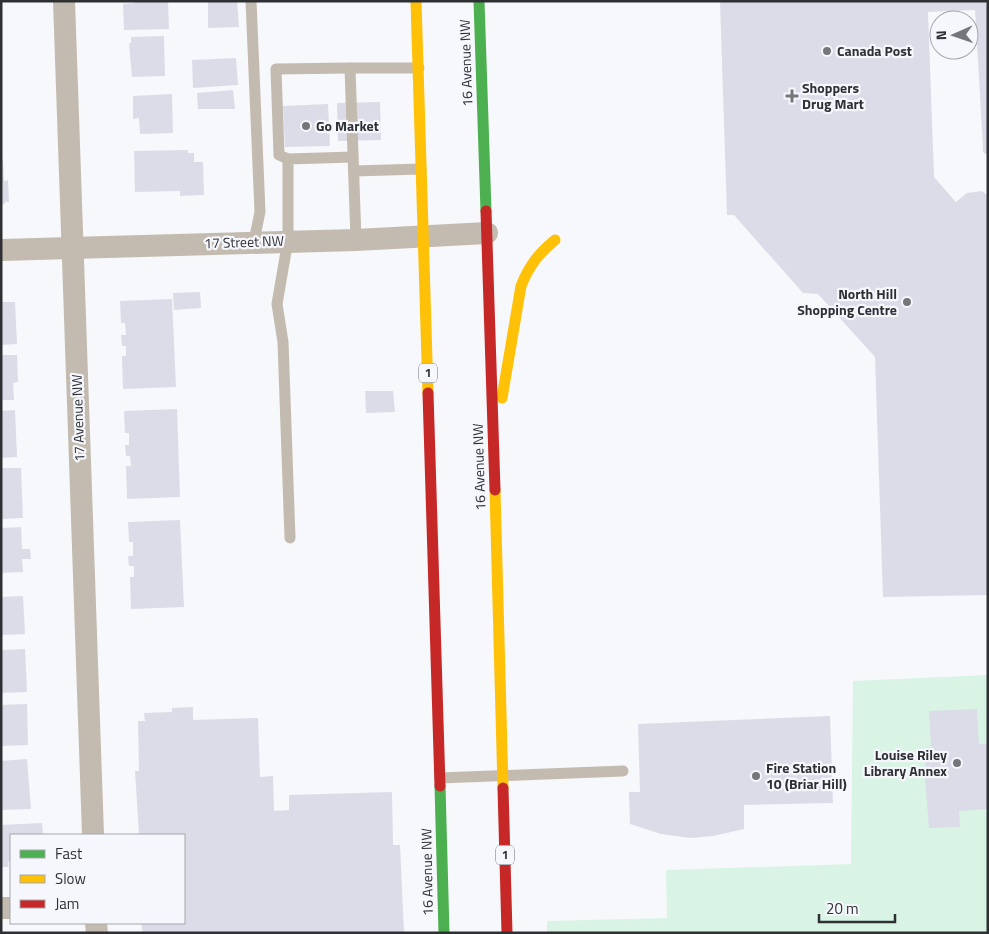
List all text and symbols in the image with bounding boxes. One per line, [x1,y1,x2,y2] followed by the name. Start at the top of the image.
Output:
[929,10,979,60] north arrow
[453,19,478,107] street label: 16 Avenue NW
[930,30,951,41] text: N
[837,40,912,61] place label: Canada Post
[821,45,833,57] marker: Canada Post
[802,77,864,114] place label: Shoppers Drug Mart
[786,90,798,102] marker: Shoppers Drug Mart
[316,115,379,136] place label: Go Market
[300,120,312,132] marker: Go Market
[204,230,284,253] street label: 17 Street NW
[797,283,897,320] place label: North Hill Shopping Centre
[901,296,913,308] marker: North Hill Shopping Centre
[419,363,437,382] road number: 1
[65,374,90,462] street label: 17 Avenue NW
[466,423,491,511] street label: 16 Avenue NW
[864,744,947,781] place label: Louise Riley Library Annex
[766,757,847,794] place label: Fire Station 10 (Briar Hill)
[951,757,963,769] marker: Louise Riley Library Annex
[750,770,762,782] marker: Fire Station 10 (Briar Hill)
[415,828,438,916] street label: 16 Avenue NW
[10,834,185,924] legend
[55,842,83,865] text: Fast
[496,846,514,864] road number: 1
[55,867,86,890] text: Slow
[55,892,79,915] text: Jam
[819,892,895,924] scale bar
[826,897,859,920] text: 20 m

